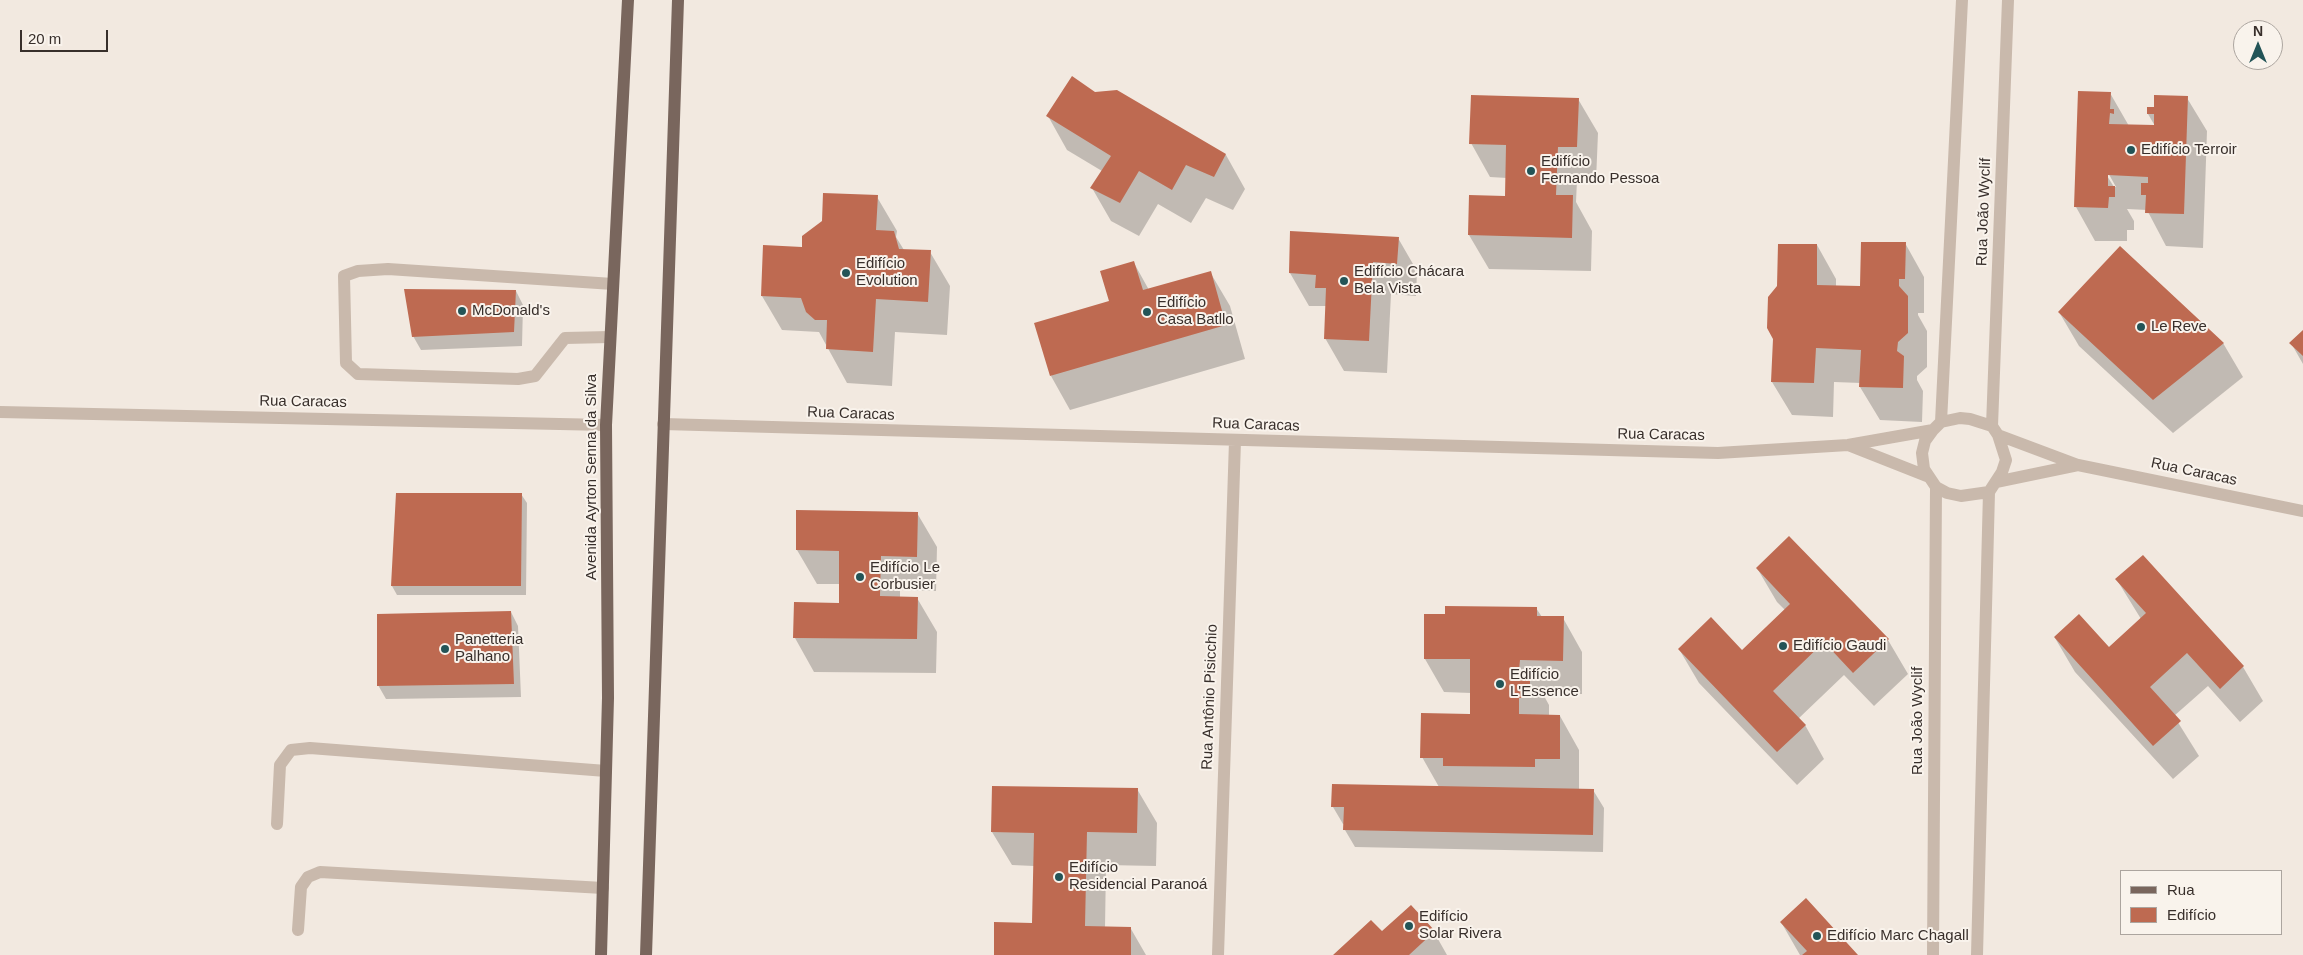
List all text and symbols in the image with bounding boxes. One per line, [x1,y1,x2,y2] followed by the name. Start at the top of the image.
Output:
[22,20,110,52] scale bar
[2233,20,2283,70] north arrow
[2253,23,2263,39] text: N
[28,30,61,47] text: 20 m
[2141,141,2237,159] place label: Edifício Terroir
[2125,144,2137,156] marker: Edifício Terroir
[1541,153,1659,188] place label: Edifício Fernando Pessoa
[1973,158,1995,266] street label: Rua João Wyclif
[1525,165,1537,177] marker: Edifício Fernando Pessoa
[856,255,918,290] place label: Edifício Evolution
[1354,263,1464,298] place label: Edifício Chácara Bela Vista
[840,267,852,279] marker: Edifício Evolution
[1338,275,1350,287] marker: Edifício Chácara Bela Vista
[1157,294,1234,329] place label: Edifício Casa Batllo
[472,302,550,320] place label: McDonald's
[456,305,468,317] marker: McDonald's
[1141,306,1153,318] marker: Edifício Casa Batllo
[2151,318,2207,336] place label: Le Reve
[2135,321,2147,333] marker: Le Reve
[583,374,601,580] street label: Avenida Ayrton Senna da Silva
[259,392,347,412] street label: Rua Caracas
[807,403,895,425] street label: Rua Caracas
[1212,414,1300,436] street label: Rua Caracas
[1617,425,1705,445] street label: Rua Caracas
[2149,454,2239,490] street label: Rua Caracas
[870,559,940,594] place label: Edifício Le Corbusier
[854,571,866,583] marker: Edifício Le Corbusier
[1198,624,1222,770] street label: Rua Antônio Pisicchio
[455,631,523,666] place label: Panetteria Palhano
[1793,637,1886,655] place label: Edifício Gaudi
[1777,640,1789,652] marker: Edifício Gaudi
[439,643,451,655] marker: Panetteria Palhano
[1510,666,1579,701] place label: Edifício L'Essence
[1909,667,1927,775] street label: Rua João Wyclif
[1494,678,1506,690] marker: Edifício L'Essence
[1069,859,1207,894] place label: Edifício Residencial Paranoá
[2120,870,2283,935] legend
[1053,871,1065,883] marker: Edifício Residencial Paranoá
[2167,881,2195,898] text: Rua
[2167,906,2216,923] text: Edifício
[1419,908,1502,943] place label: Edifício Solar Rivera
[1403,920,1415,932] marker: Edifício Solar Rivera
[1827,927,1969,945] place label: Edifício Marc Chagall
[1811,930,1823,942] marker: Edifício Marc Chagall

